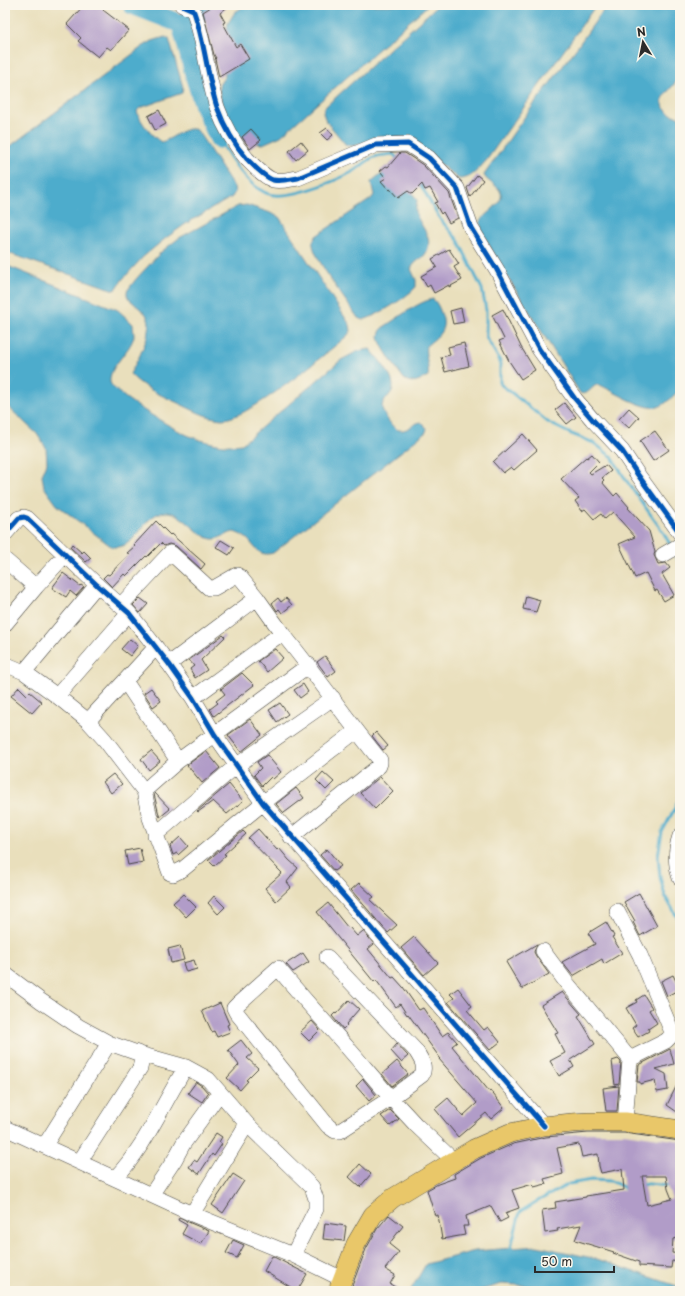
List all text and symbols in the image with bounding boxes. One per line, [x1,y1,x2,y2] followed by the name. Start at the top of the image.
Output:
[623,22,663,62] north arrow
[635,22,647,41] text: N
[535,1248,614,1274] scale bar
[541,1252,572,1270] text: 50 m

